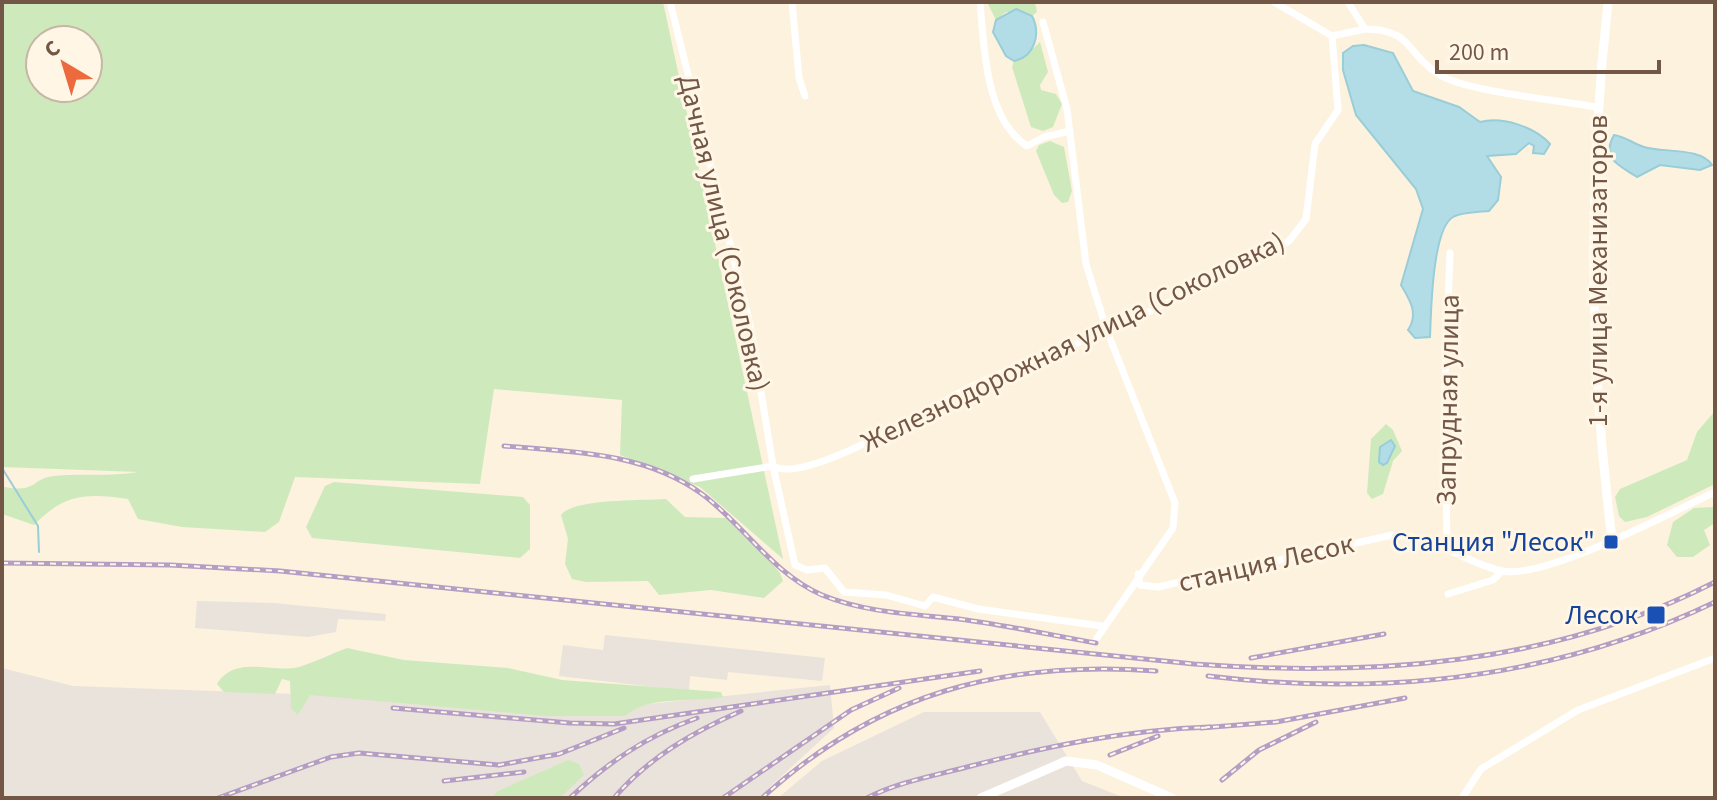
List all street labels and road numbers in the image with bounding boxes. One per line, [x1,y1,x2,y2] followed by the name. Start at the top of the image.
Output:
[668,71,780,395] street label: Дачная улица (Соколовка)
[1578,115,1618,427] street label: 1-я улица Механизаторов
[854,222,1292,462] street label: Железнодорожная улица (Соколовка)
[1426,294,1470,506] street label: Запрудная улица
[1174,523,1358,603] street label: станция Лесок

